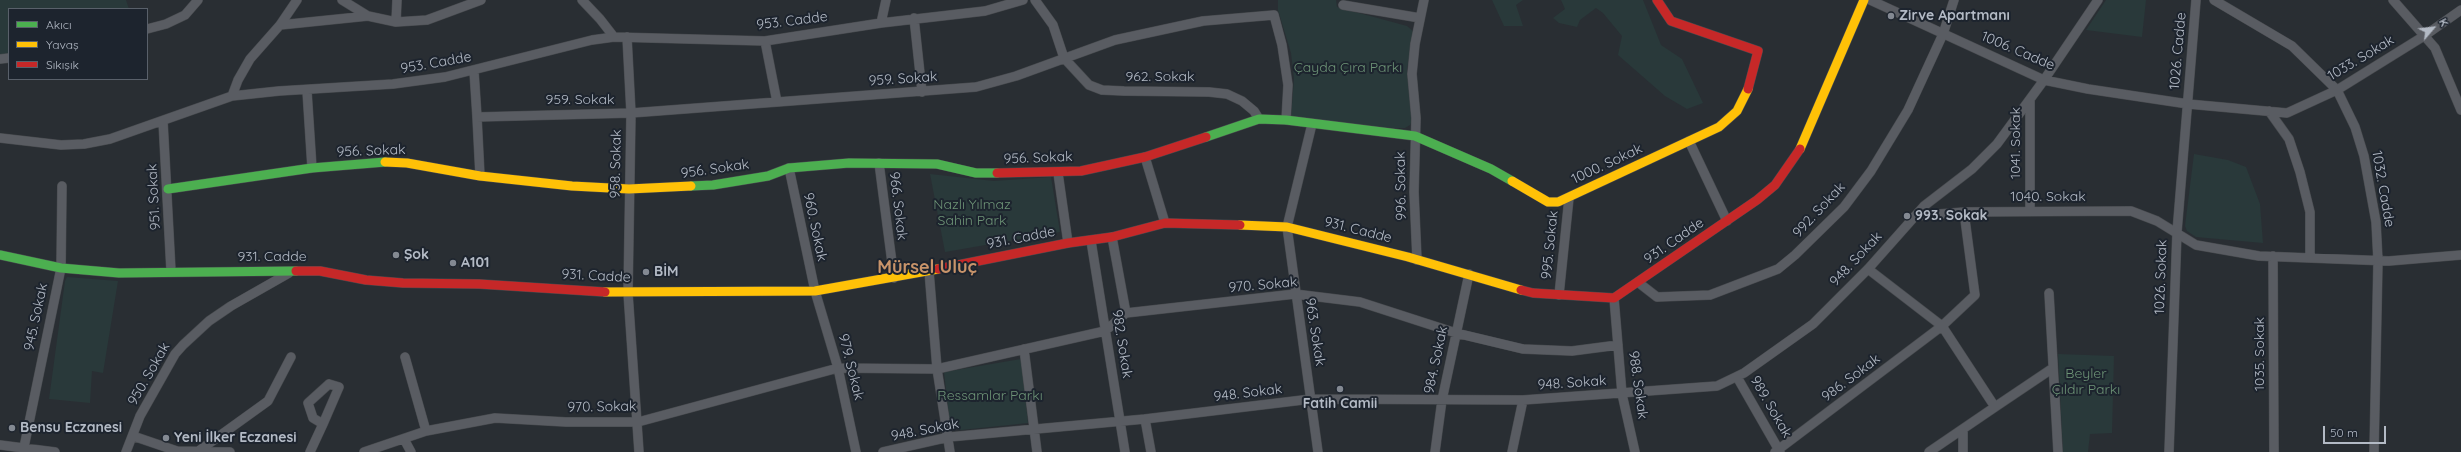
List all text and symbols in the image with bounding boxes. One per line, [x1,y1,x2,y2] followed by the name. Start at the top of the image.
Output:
[8,8,148,80] legend
[755,8,829,34] street label: 953. Cadde
[1899,8,2010,24] place label: Zirve Apartmanı
[2413,8,2453,48] north arrow
[1886,11,1896,21] marker: Zirve Apartmanı
[2166,12,2190,90] street label: 1026. Cadde
[2436,16,2451,29] text: K
[46,17,72,32] text: Akıcı
[1979,28,2057,74] street label: 1006. Cadde
[2325,32,2397,84] street label: 1033. Sokak
[46,37,79,52] text: Yavaş
[399,49,473,77] street label: 953. Cadde
[46,57,79,72] text: Sıkışık
[1294,60,1402,76] park label: Çayda Çıra Parkı
[868,68,938,90] street label: 959. Sokak
[1125,69,1195,85] street label: 962. Sokak
[546,92,614,108] street label: 959. Sokak
[2008,107,2024,179] street label: 1041. Sokak
[607,129,625,199] street label: 958. Sokak
[1569,140,1645,188] street label: 1000. Sokak
[336,141,406,161] street label: 956. Sokak
[1003,148,1073,168] street label: 956. Sokak
[2368,149,2398,229] street label: 1032. Cadde
[1392,151,1410,221] street label: 996. Sokak
[680,156,750,182] street label: 956. Sokak
[144,163,164,231] street label: 951. Sokak
[885,171,911,241] street label: 966. Sokak
[1789,179,1849,241] street label: 992. Sokak
[2010,189,2086,205] street label: 1040. Sokak
[800,191,830,263] street label: 960. Sokak
[933,197,1011,230] park label: Nazlı Yılmaz Sahin Park
[1915,208,1988,224] place label: 993. Sokak
[1538,210,1562,280] street label: 995. Sokak
[1902,211,1912,221] marker: 993. Sokak
[1322,213,1394,247] street label: 931. Cadde
[1641,214,1707,268] street label: 931. Cadde
[985,223,1057,253] street label: 931. Cadde
[1826,228,1886,290] street label: 948. Sokak
[2151,239,2171,315] street label: 1026. Sokak
[404,247,429,263] place label: Şok
[237,249,307,265] street label: 931. Cadde
[391,250,401,260] marker: Şok
[461,255,489,271] place label: A101
[877,257,977,279] district label: Mürsel Uluç
[448,258,458,268] marker: A101
[654,264,678,280] place label: BİM
[561,266,631,286] street label: 931. Cadde
[641,267,651,277] marker: BİM
[1228,274,1298,296] street label: 970. Sokak
[21,282,51,352] street label: 945. Sokak
[1301,297,1329,367] street label: 963. Sokak
[1108,309,1136,379] street label: 982. Sokak
[2252,317,2268,391] street label: 1035. Sokak
[1421,325,1451,395] street label: 984. Sokak
[835,332,867,402] street label: 979. Sokak
[124,340,174,408] street label: 950. Sokak
[1625,350,1651,420] street label: 988. Sokak
[1818,351,1884,405] street label: 986. Sokak
[2052,366,2120,398] park label: Beyler Çıldır Parkı
[1537,372,1607,394] street label: 948. Sokak
[1747,373,1795,441] street label: 989. Sokak
[1213,380,1283,406] street label: 948. Sokak
[1335,384,1345,394] marker: Fatih Camii
[937,388,1043,404] park label: Ressamlar Parkı
[1303,396,1377,412] place label: Fatih Camii
[567,398,637,416] street label: 970. Sokak
[890,415,960,445] street label: 948. Sokak
[2325,418,2388,444] scale bar
[20,420,122,436] place label: Bensu Eczanesi
[7,423,17,433] marker: Bensu Eczanesi
[2330,425,2358,440] text: 50 m
[174,430,297,446] place label: Yeni İlker Eczanesi
[161,433,171,443] marker: Yeni İlker Eczanesi

